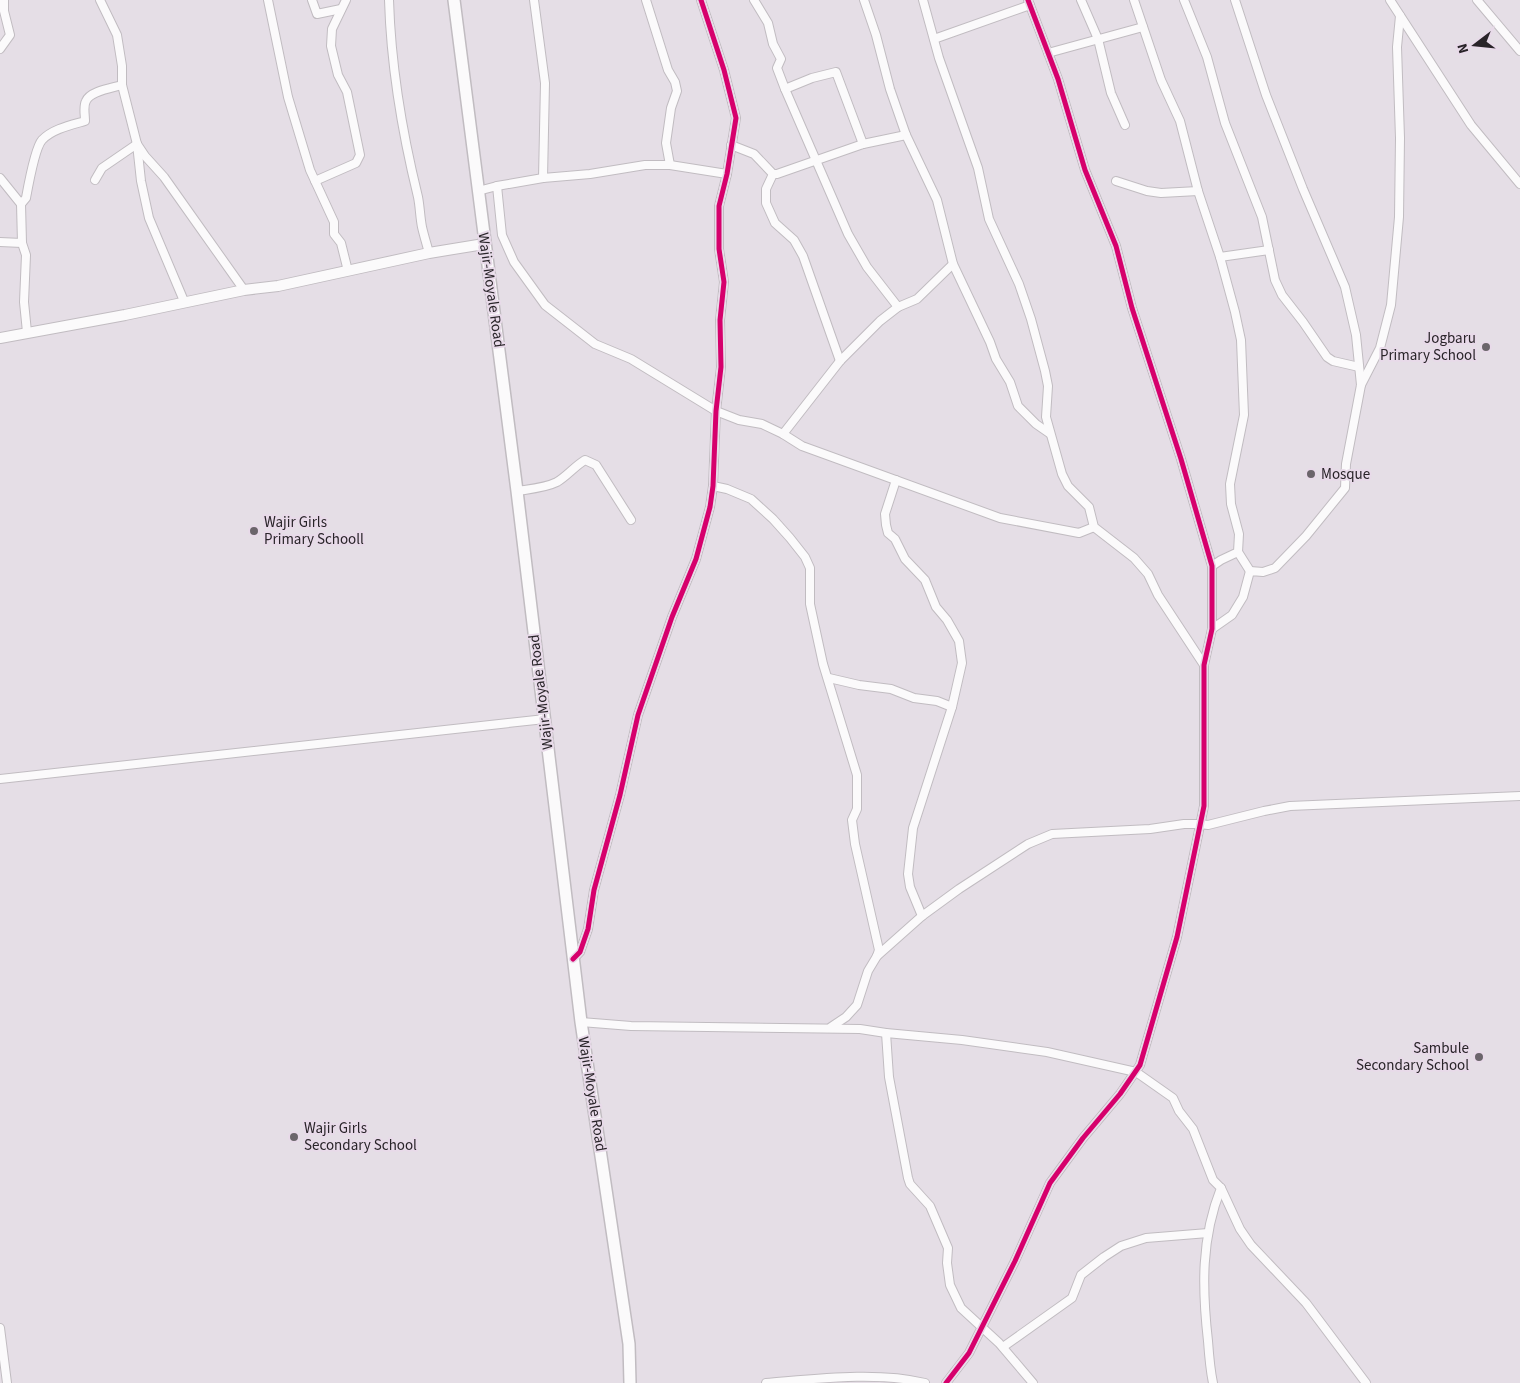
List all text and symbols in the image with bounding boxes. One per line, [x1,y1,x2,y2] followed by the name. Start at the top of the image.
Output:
[1450,20,1500,70] north arrow
[1453,41,1474,56] text: N
[473,231,509,349] street label: Wajir-Moyale Road
[1380,328,1476,366] place label: Jogbaru Primary School
[1480,341,1492,353] marker: Jogbaru Primary School
[1321,464,1370,485] place label: Mosque
[1305,468,1317,480] marker: Mosque
[264,512,364,550] place label: Wajir Girls Primary Schooll
[248,525,260,537] marker: Wajir Girls Primary Schooll
[524,633,558,751] street label: Wajir-Moyale Road
[573,1035,611,1153] street label: Wajir-Moyale Road
[1356,1038,1469,1076] place label: Sambule Secondary School
[1473,1051,1485,1063] marker: Sambule Secondary School
[304,1118,417,1156] place label: Wajir Girls Secondary School
[288,1131,300,1143] marker: Wajir Girls Secondary School

